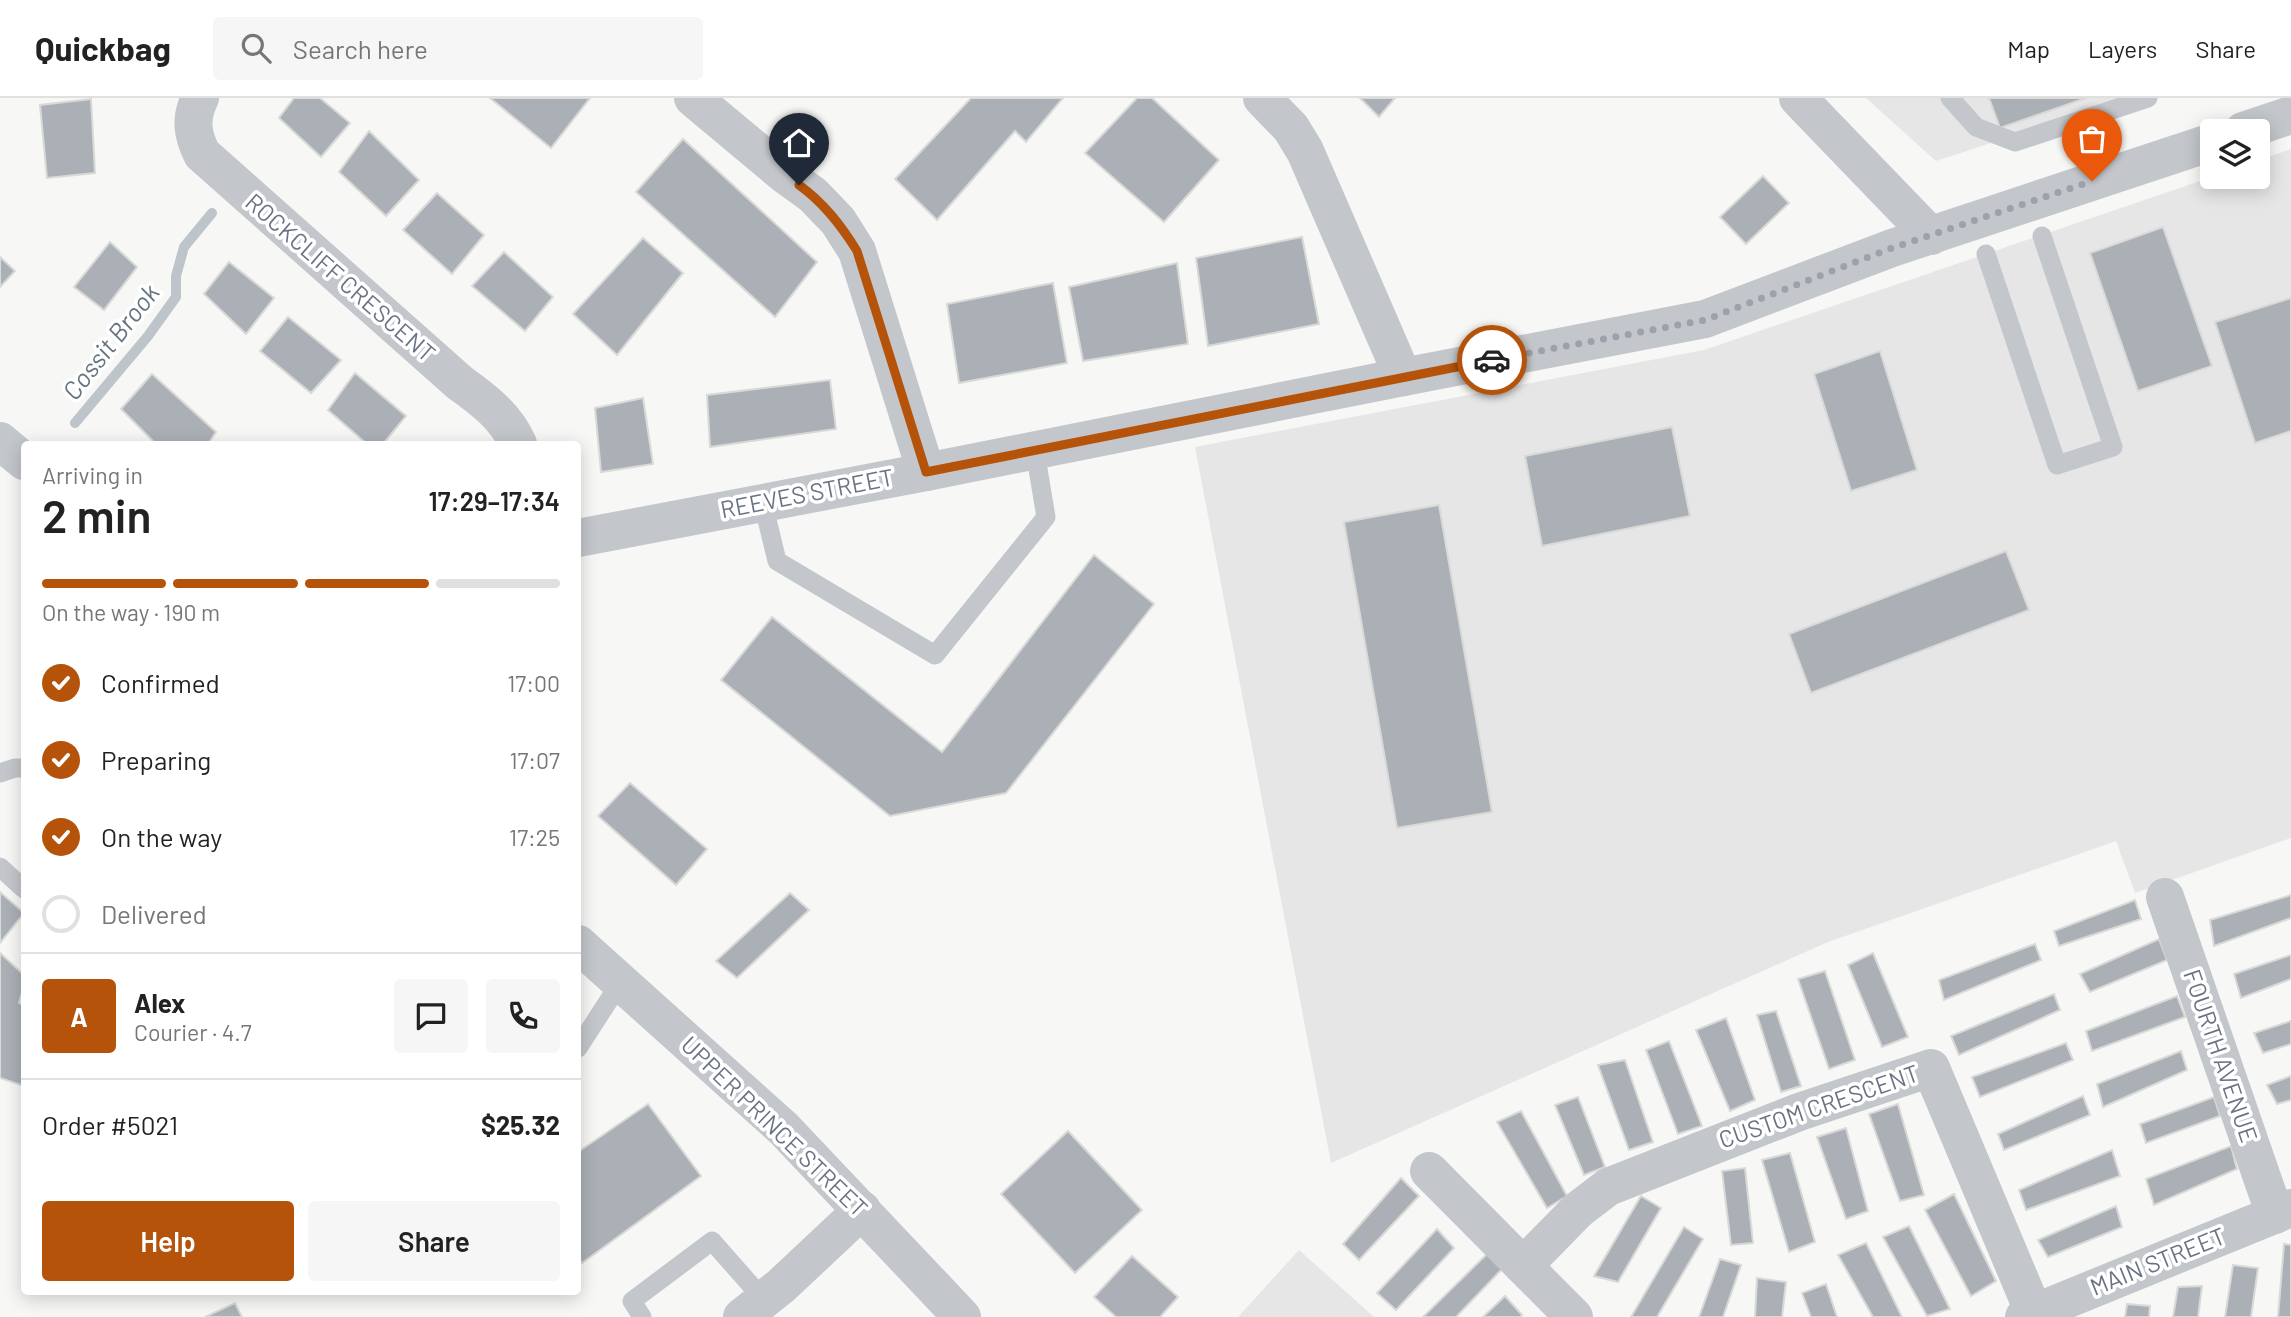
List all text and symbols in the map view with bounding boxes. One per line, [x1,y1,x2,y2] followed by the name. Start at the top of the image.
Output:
[213,17,703,80] search box
[35,28,171,68] text: Quickbag
[237,29,275,67] icon: search
[293,33,428,64] text: Search here
[2007,34,2050,63] text: Map
[2088,34,2157,63] text: Layers
[2195,34,2256,63] text: Share
[2062,109,2122,181] pin
[769,113,829,185] pin
[2200,119,2270,189] map controls
[2200,119,2270,189] button: layers
[2073,120,2111,158] icon: bag
[780,124,818,162] icon: home
[240,187,442,367] street label: ROCKCLIFF CRESCENT
[55,277,165,405] water label: Cossit Brook
[1457,325,1527,395] courier
[1473,341,1511,379] icon: car
[42,461,143,489] text: Arriving in
[718,462,896,524] street label: REEVES STREET
[429,485,560,516] text: 17:29–17:34
[42,487,151,542] text: 2 min
[42,598,220,626] text: On the way · 190 m
[42,664,80,702] icon: check
[101,667,220,698] text: Confirmed
[507,669,560,697] text: 17:00
[42,741,80,779] icon: check
[101,744,211,775] text: Preparing
[509,746,560,774] text: 17:07
[42,818,80,856] icon: check
[101,821,222,852] text: On the way
[509,823,560,851] text: 17:25
[101,898,207,929] text: Delivered
[2178,965,2265,1146] street label: FOURTH AVENUE
[394,979,468,1053] button: chat
[486,979,560,1053] button: phone
[134,987,185,1018] text: Alex
[70,1001,88,1032] text: A
[134,1018,252,1046] text: Courier · 4.7
[676,1029,874,1222] street label: UPPER PRINCE STREET
[1715,1058,1922,1153] street label: CUSTOM CRESCENT
[42,1109,178,1140] text: Order #5021
[481,1109,560,1140] text: $25.32
[42,1201,294,1281] button: Help
[308,1201,560,1281] button: Share
[2085,1220,2229,1301] street label: MAIN STREET

